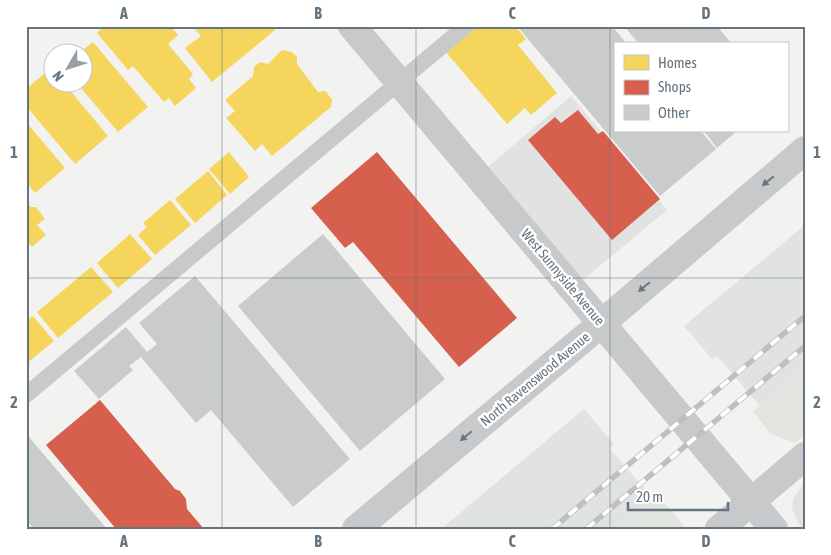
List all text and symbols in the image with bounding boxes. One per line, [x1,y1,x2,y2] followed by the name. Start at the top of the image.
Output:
[119,4,128,22] text: A
[314,4,322,22] text: B
[508,4,516,22] text: C
[702,4,711,22] text: D
[42,42,92,92] north arrow
[614,42,788,132] legend
[658,54,697,71] text: Homes
[49,68,67,84] text: N
[658,78,691,95] text: Shops
[658,104,690,121] text: Other
[10,143,18,161] text: 1
[813,143,821,161] text: 1
[761,176,774,187] one-way arrow
[518,226,608,328] street label: West Sunnyside Avenue
[638,281,650,292] one-way arrow
[477,329,593,429] street label: North Ravenswood Avenue
[10,393,18,411] text: 2
[813,393,821,411] text: 2
[460,431,473,442] one-way arrow
[628,480,728,512] scale bar
[636,488,663,505] text: 20 m
[119,532,128,550] text: A
[314,532,322,550] text: B
[508,532,516,550] text: C
[702,532,711,550] text: D

